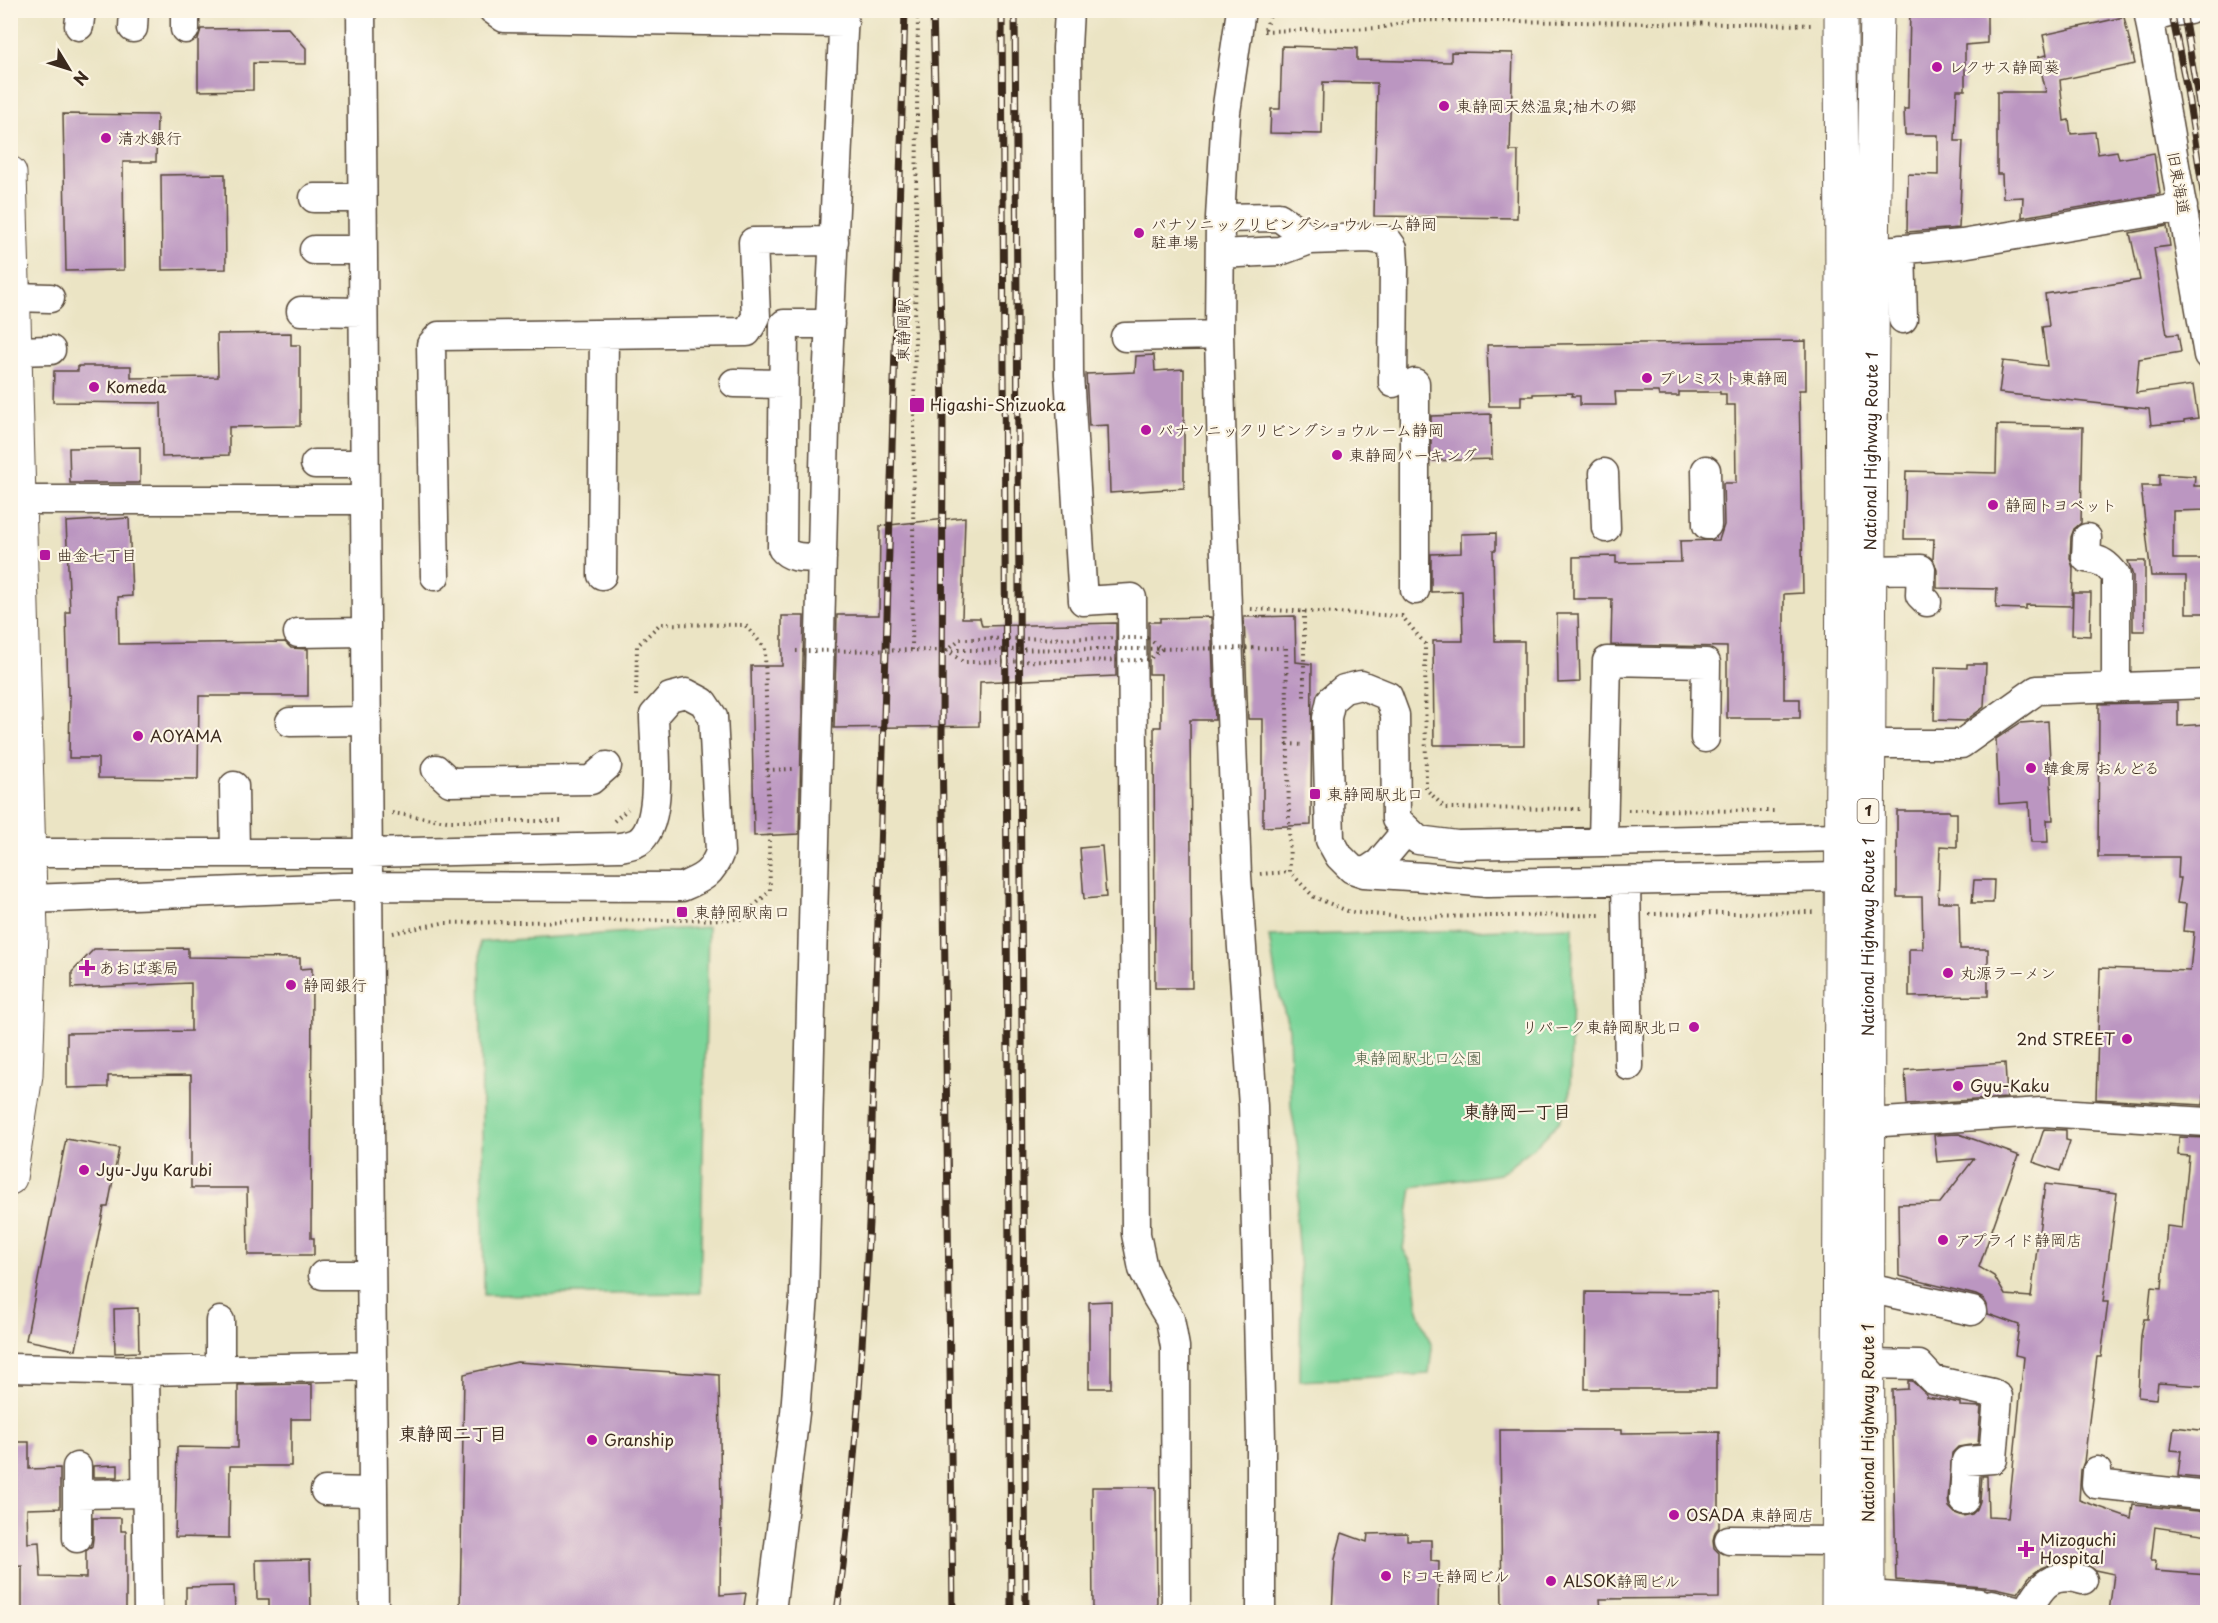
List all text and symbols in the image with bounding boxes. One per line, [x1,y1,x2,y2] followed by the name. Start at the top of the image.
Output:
[39,39,99,99] north arrow
[1949,54,2060,78] place label: レクサス静岡葵
[1930,60,1944,74] marker: レクサス静岡葵
[68,66,95,91] text: N
[1456,93,1637,117] place label: 東静岡天然温泉;柚木の郷
[1437,99,1451,113] marker: 東静岡天然温泉;柚木の郷
[118,125,182,149] place label: 清水銀行
[99,131,113,145] marker: 清水銀行
[2163,149,2197,216] street label: 旧東海道
[1151,211,1437,253] place label: パナソニックリビングショウルーム静岡 駐車場
[1132,226,1146,240] marker: パナソニックリビングショウルーム静岡 駐車場
[889,298,915,362] street label: 東静岡駅
[1857,352,1883,550] street label: National Highway Route 1
[1659,365,1788,389] place label: プレミスト東静岡
[1640,371,1654,385] marker: プレミスト東静岡
[106,374,167,398] place label: Komeda
[87,380,101,394] marker: Komeda
[930,392,1066,416] place label: Higashi-Shizuoka
[908,396,926,414] marker: Higashi-Shizuoka
[1158,417,1444,441] place label: パナソニックリビングショウルーム静岡
[1139,423,1153,437] marker: パナソニックリビングショウルーム静岡
[1349,442,1477,466] place label: 東静岡パーキング
[1330,448,1344,462] marker: 東静岡パーキング
[2005,492,2117,516] place label: 静岡トヨペット
[1986,498,2000,512] marker: 静岡トヨペット
[57,542,137,566] place label: 曲金七丁目
[38,548,52,562] marker: 曲金七丁目
[150,723,222,747] place label: AOYAMA
[131,729,145,743] marker: AOYAMA
[2043,755,2160,779] place label: 韓食房 おんどる
[2024,761,2038,775] marker: 韓食房 おんどる
[1327,781,1423,805] place label: 東静岡駅北口
[1308,787,1322,801] marker: 東静岡駅北口
[1858,799,1878,823] road number: 1
[1855,838,1879,1036] street label: National Highway Route 1
[694,899,790,923] place label: 東静岡駅南口
[675,905,689,919] marker: 東静岡駅南口
[99,955,179,979] place label: あおば薬局
[1960,960,2056,984] place label: 丸源ラーメン
[80,961,94,975] marker: あおば薬局
[1941,966,1955,980] marker: 丸源ラーメン
[303,972,367,996] place label: 静岡銀行
[284,978,298,992] marker: 静岡銀行
[1522,1014,1682,1038] place label: リパーク東静岡駅北口
[1687,1020,1701,1034] marker: リパーク東静岡駅北口
[2016,1026,2115,1050] place label: 2nd STREET
[2120,1032,2134,1046] marker: 2nd STREET
[1354,1045,1482,1069] park label: 東静岡駅北口公園
[1970,1073,2050,1097] place label: Gyu-Kaku
[1951,1079,1965,1093] marker: Gyu-Kaku
[1463,1097,1571,1124] district label: 東静岡一丁目
[96,1157,212,1181] place label: Jyu-Jyu Karubi
[77,1163,91,1177] marker: Jyu-Jyu Karubi
[1955,1227,2082,1251] place label: アプライド静岡店
[1936,1233,1950,1247] marker: アプライド静岡店
[1855,1324,1879,1522] street label: National Highway Route 1
[399,1419,507,1446] district label: 東静岡二丁目
[604,1427,674,1451] place label: Granship
[585,1433,599,1447] marker: Granship
[1686,1502,1814,1526] place label: OSADA 東静岡店
[1667,1508,1681,1522] marker: OSADA 東静岡店
[2040,1527,2116,1569] place label: Mizoguchi Hospital
[2017,1540,2035,1558] marker: Mizoguchi Hospital
[1398,1563,1510,1587] place label: ドコモ静岡ビル
[1563,1568,1680,1592] place label: ALSOK静岡ビル
[1379,1569,1393,1583] marker: ドコモ静岡ビル
[1544,1574,1558,1588] marker: ALSOK静岡ビル

